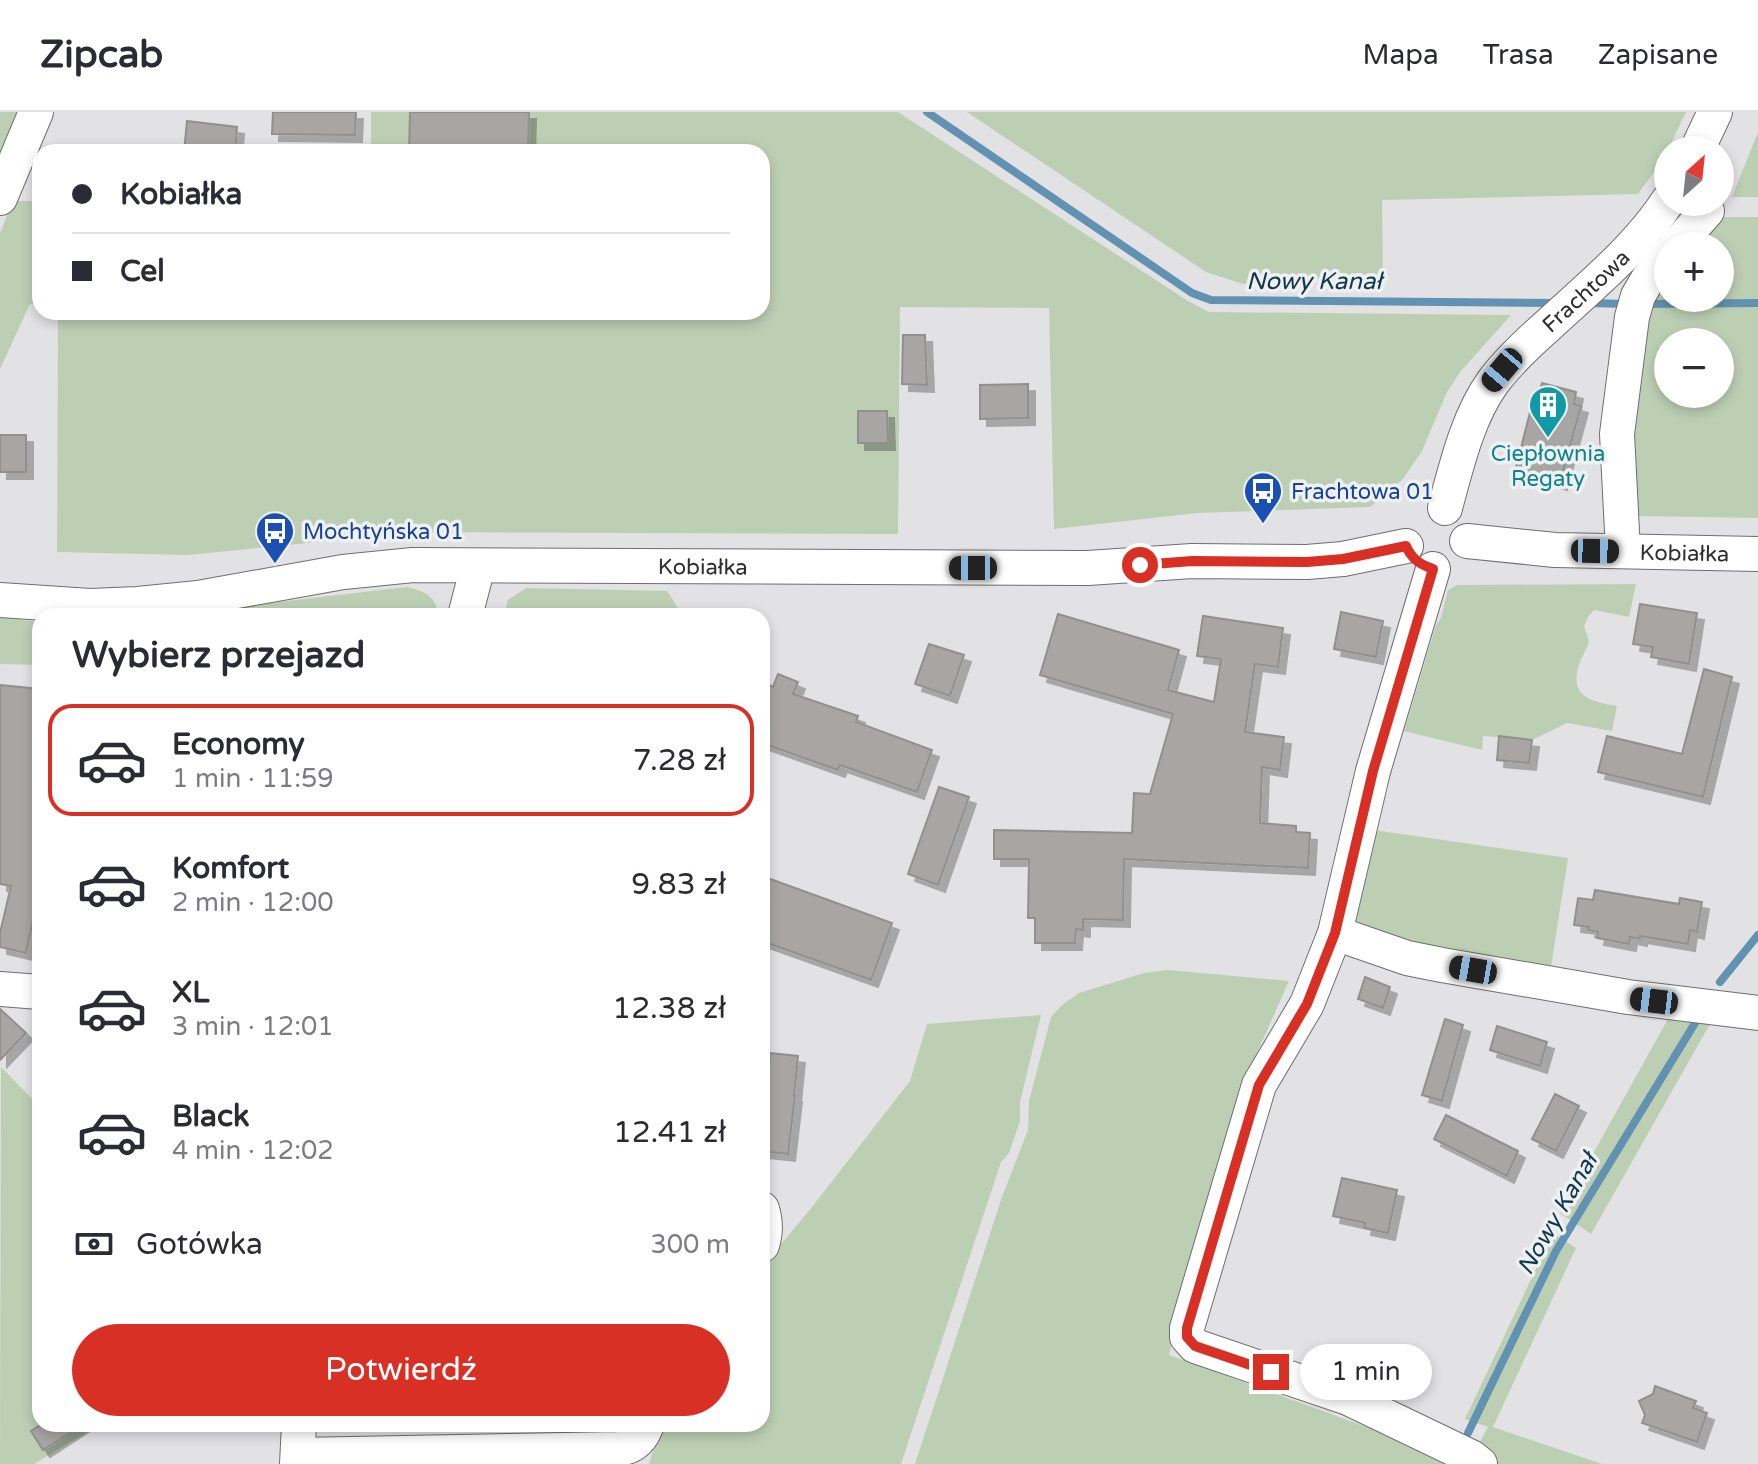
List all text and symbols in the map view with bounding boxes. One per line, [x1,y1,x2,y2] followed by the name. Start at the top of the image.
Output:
[40,32,163,78] text: Zipcab
[1362,38,1439,72] text: Mapa
[1483,38,1554,72] text: Trasa
[1598,38,1718,72] text: Zapisane
[1654,136,1734,216] north arrow
[1654,136,1734,408] map controls
[120,176,242,213] text: Kobiałka
[1654,232,1734,312] button: +
[1537,245,1636,338] street label: Frachtowa
[120,253,165,290] text: Cel
[1246,267,1385,296] water label: Nowy Kanał
[1654,328,1734,408] button: −
[1477,344,1527,396] car
[1527,384,1569,439] building icon: Ciepłownia Regaty
[1491,441,1605,492] place label: Ciepłownia Regaty
[1242,470,1284,525] bus stop icon: Frachtowa 01
[1291,479,1434,505] place label: Frachtowa 01
[254,510,296,565] bus stop icon: Mochtyńska 01
[303,519,464,545] place label: Mochtyńska 01
[1571,539,1619,563] car
[1639,540,1730,567] street label: Kobiałka
[1122,547,1158,583] route start
[658,554,748,580] street label: Kobiałka
[949,556,997,580] car
[72,634,365,677] text: Wybierz przejazd
[76,724,148,796] icon: car
[172,726,305,763] text: Economy
[633,742,726,779] text: 7.28 zł
[172,763,334,794] text: 1 min · 11:59
[76,848,148,920] icon: car
[172,850,289,887] text: Komfort
[631,866,726,903] text: 9.83 zł
[172,887,334,918] text: 2 min · 12:00
[1447,954,1499,986] car
[76,972,148,1044] icon: car
[172,974,209,1011] text: XL
[1629,986,1679,1016] car
[612,990,726,1027] text: 12.38 zł
[172,1011,334,1042] text: 3 min · 12:01
[76,1096,148,1168] icon: car
[172,1098,249,1135] text: Black
[613,1114,726,1151] text: 12.41 zł
[172,1135,334,1166] text: 4 min · 12:02
[1511,1145,1606,1280] water label: Nowy Kanał
[72,1222,116,1266] icon: cash
[136,1226,263,1263] text: Gotówka
[650,1229,730,1260] text: 300 m
[72,1324,730,1416] button: Potwierdź
[1299,1344,1431,1400] callout: 1 min
[1253,1354,1289,1390] route end
[1331,1356,1401,1387] text: 1 min

